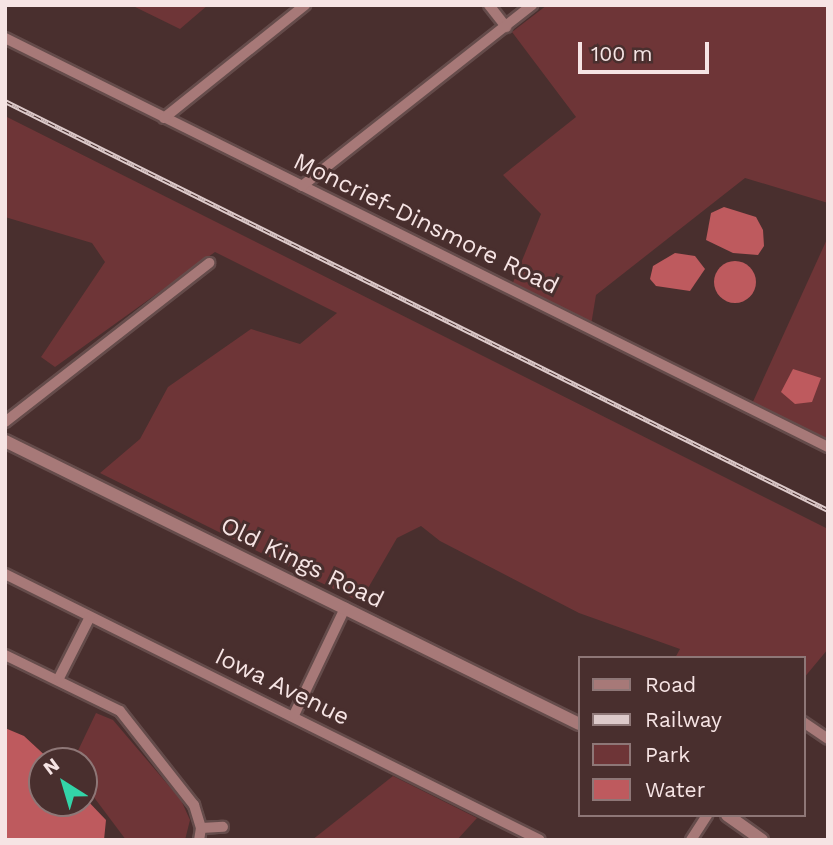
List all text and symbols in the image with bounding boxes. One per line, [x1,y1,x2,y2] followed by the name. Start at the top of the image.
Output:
[581,28,712,72] scale bar
[591,41,653,66] text: 100 m
[289,147,563,301] street label: Moncrief-Dinsmore Road
[216,511,388,615] street label: Old Kings Road
[209,642,355,732] street label: Iowa Avenue
[578,656,805,817] legend
[645,672,696,697] text: Road
[645,707,722,732] text: Railway
[645,742,690,767] text: Park
[28,747,98,817] north arrow
[39,753,64,780] text: N
[645,777,705,802] text: Water

